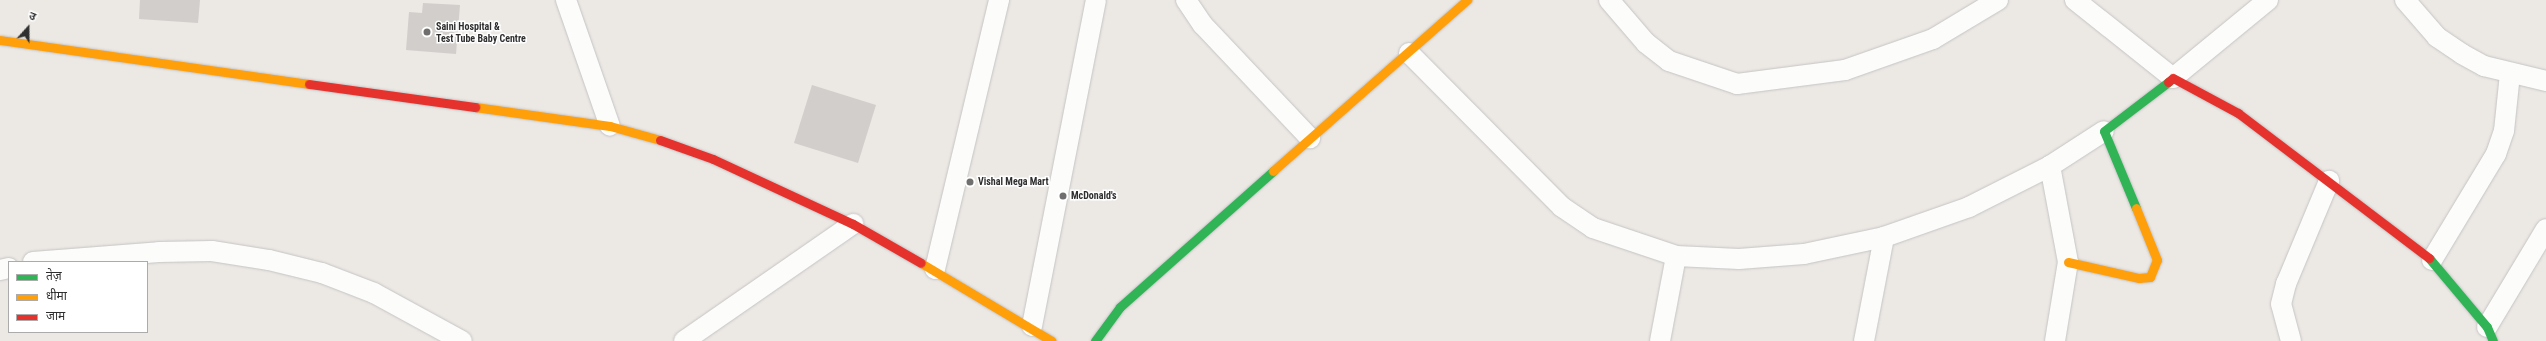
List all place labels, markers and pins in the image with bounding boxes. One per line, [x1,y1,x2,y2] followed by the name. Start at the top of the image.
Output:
[436,20,526,44] place label: Saini Hospital & Test Tube Baby Centre
[421,26,433,38] marker: Saini Hospital & Test Tube Baby Centre
[978,176,1049,188] place label: Vishal Mega Mart
[965,177,975,187] marker: Vishal Mega Mart
[1071,190,1117,202] place label: McDonald's
[1058,191,1068,201] marker: McDonald's

